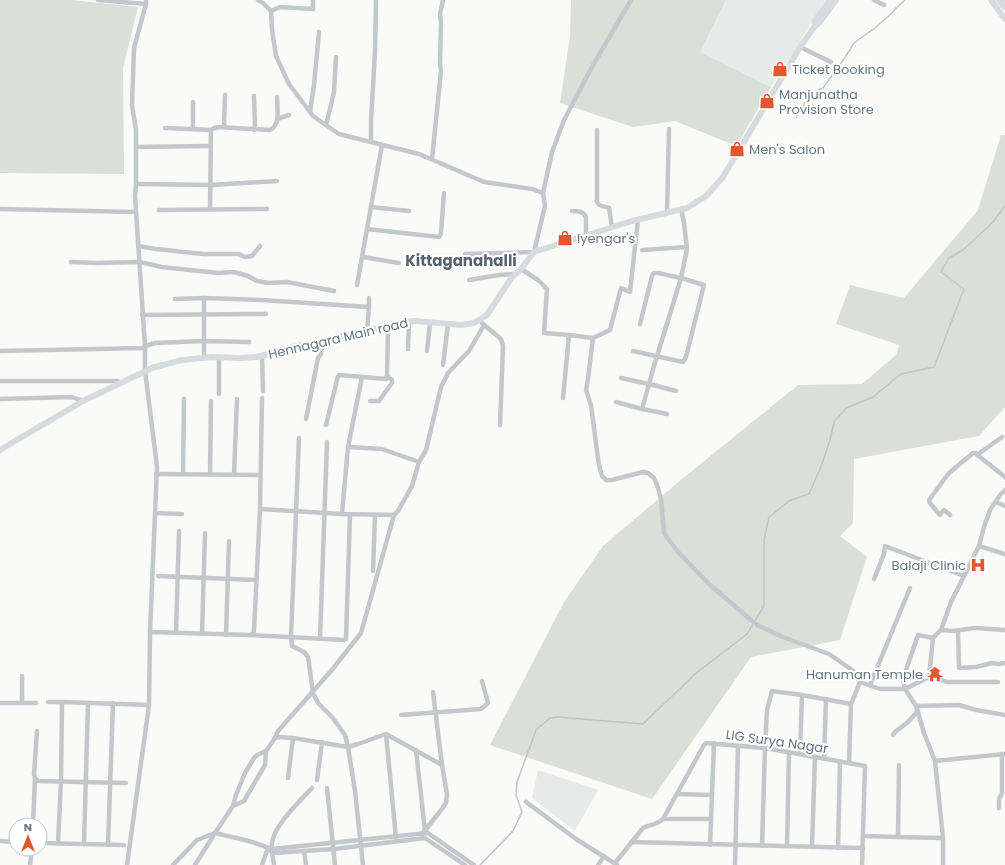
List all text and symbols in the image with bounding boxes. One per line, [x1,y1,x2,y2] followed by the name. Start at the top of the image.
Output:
[771,60,789,78] shop icon: Ticket Booking
[792,60,885,79] place label: Ticket Booking
[779,85,874,119] place label: Manjunatha Provision Store
[758,92,776,110] shop icon: Manjunatha Provision Store
[728,140,746,158] shop icon: Men's Salon
[749,140,825,159] place label: Men's Salon
[556,229,574,247] shop icon: Iyengar's
[577,229,635,248] place label: Iyengar's
[405,250,517,271] district label: Kittaganahalli
[266,313,410,364] street label: Hennagara Main road
[892,556,966,575] place label: Balaji Clinic
[969,556,987,574] hospital icon: Balaji Clinic
[806,665,923,684] place label: Hanuman Temple
[926,665,944,683] temple icon: Hanuman Temple
[725,725,829,758] street label: LIG Surya Nagar
[8,817,48,857] north arrow
[24,819,32,835] text: N

